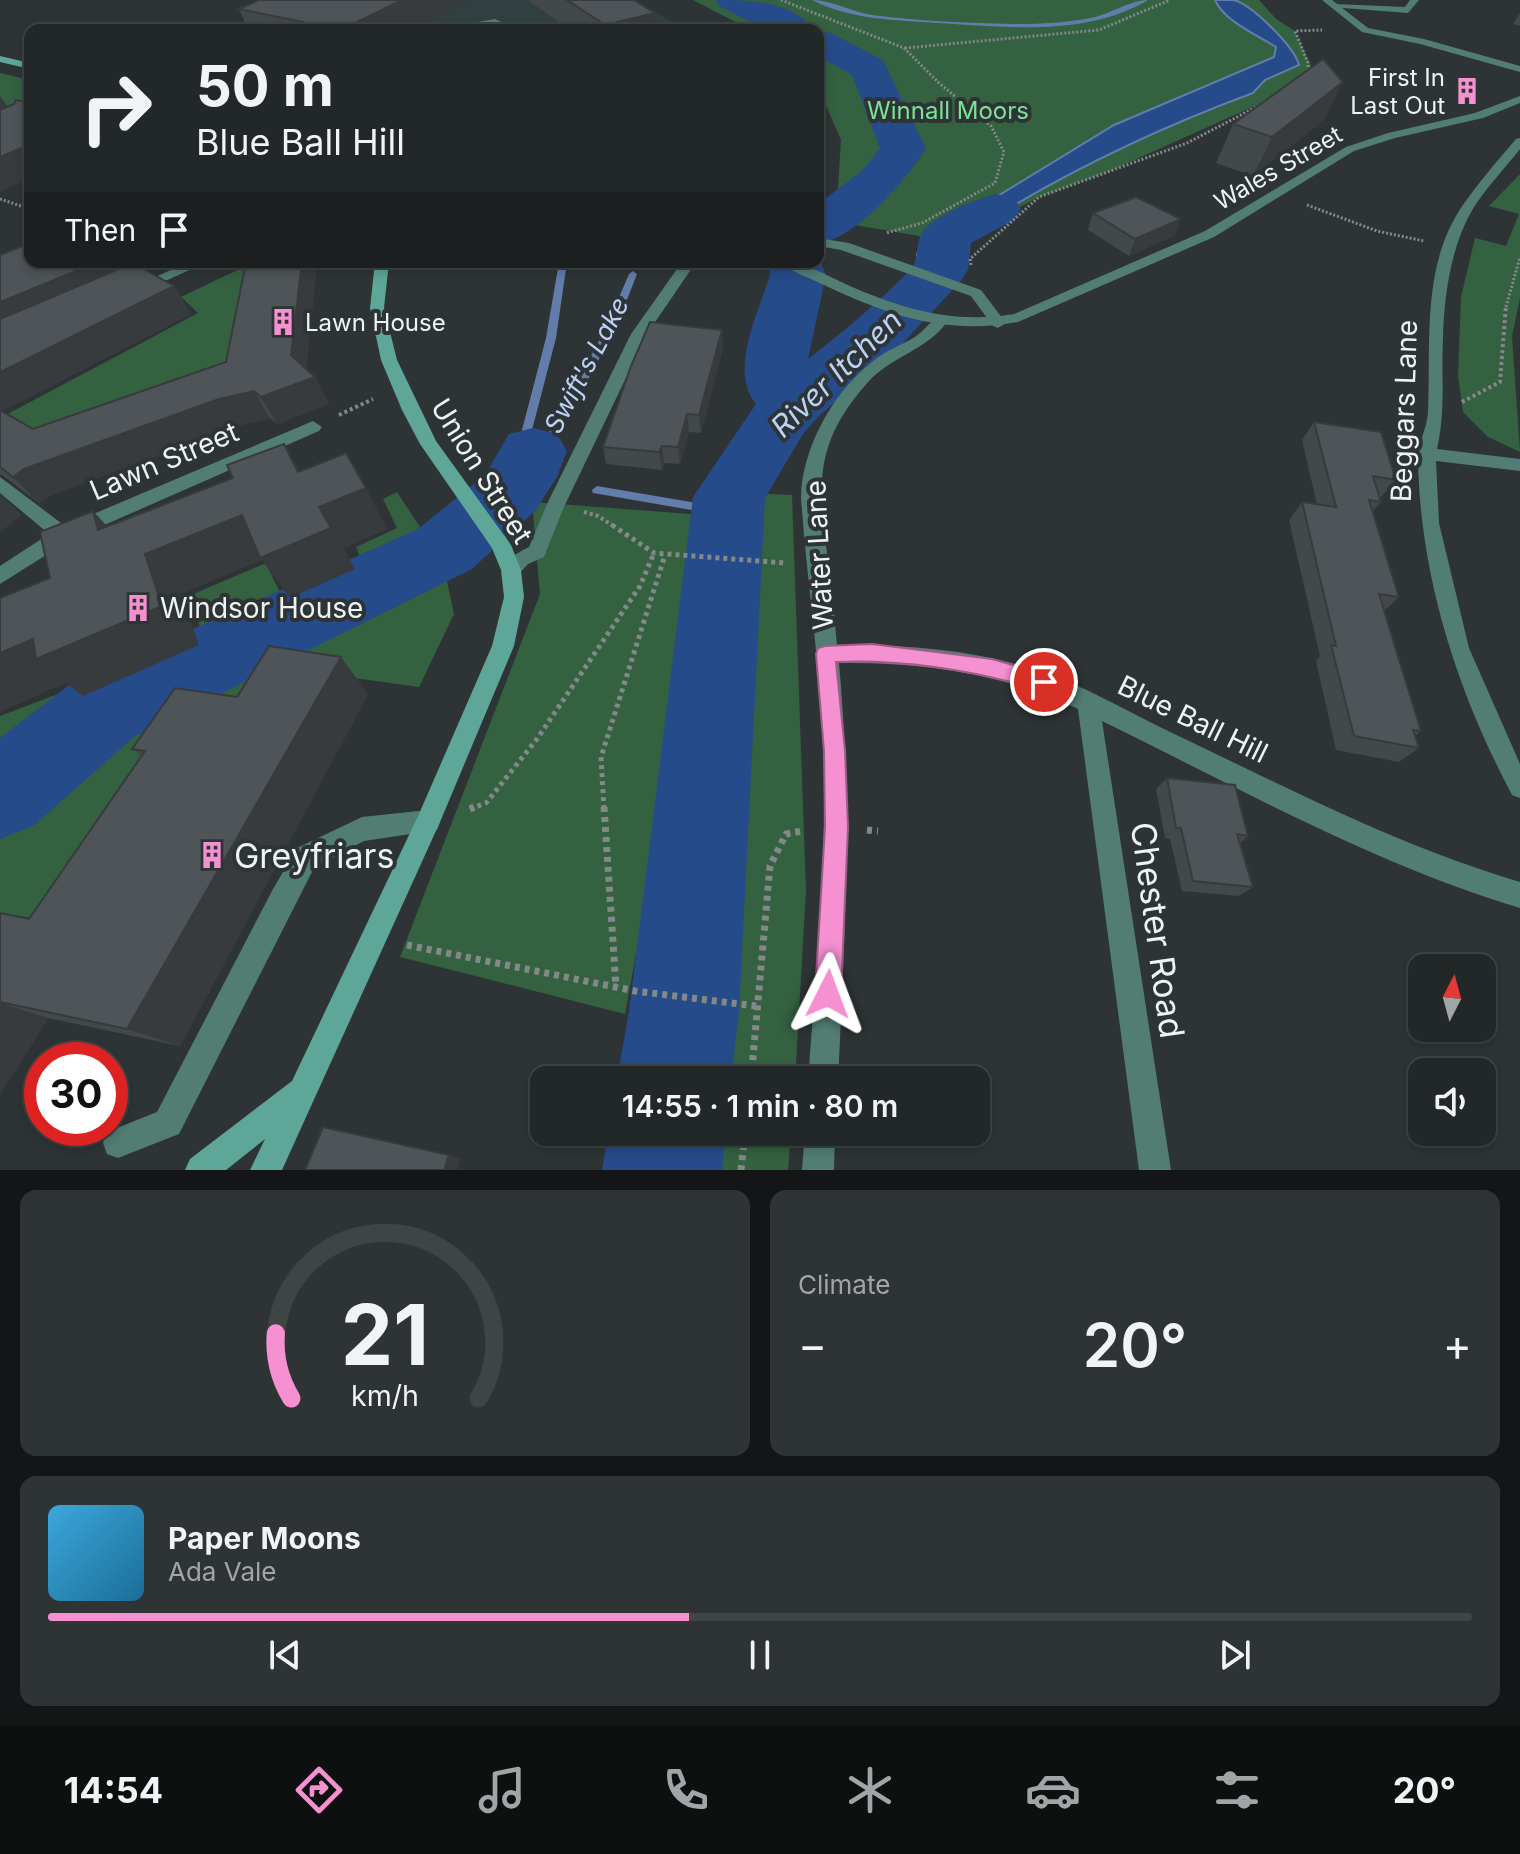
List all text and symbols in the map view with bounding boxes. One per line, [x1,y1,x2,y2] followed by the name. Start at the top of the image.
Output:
[196,52,334,120] text: 50 m
[64,56,168,160] icon: right
[1350,63,1445,120] place label: First In Last Out
[1452,76,1482,106] building icon: First In Last Out
[867,96,1029,125] park label: Winnall Moors
[196,120,405,164] text: Blue Ball Hill
[1209,120,1347,216] street label: Wales Street
[152,208,196,252] icon: arrive
[64,212,136,248] text: Then
[537,292,635,438] water label: Swift's Lake
[763,302,909,444] water label: River Itchen
[268,307,298,337] building icon: Lawn House
[305,308,446,337] place label: Lawn House
[1384,319,1424,503] street label: Beggars Lane
[424,392,540,550] street label: Union Street
[85,415,243,507] street label: Lawn Street
[798,479,840,631] street label: Water Lane
[160,591,363,625] place label: Windsor House
[123,593,153,623] building icon: Windsor House
[1010,648,1078,716] pin
[1022,660,1066,704] icon: arrive
[1113,668,1273,770] street label: Blue Ball Hill
[1123,819,1193,1041] street label: Chester Road
[234,835,394,876] place label: Greyfriars
[197,840,227,870] building icon: Greyfriars
[786,952,870,1036] position arrow
[1408,954,1496,1042] north arrow
[1408,954,1496,1146] map controls
[24,1042,128,1146] speed limit sign: 30
[1408,1058,1496,1146] button: sound
[622,1088,898,1124] text: 14:55 · 1 min · 80 m
[798,1269,890,1300] text: Climate
[341,1284,429,1385] text: 21
[1083,1309,1187,1381] text: 20°
[798,1318,827,1372] text: −
[1443,1318,1472,1372] text: +
[351,1378,419,1413] text: km/h
[168,1520,361,1556] text: Paper Moons
[168,1556,276,1587] text: Ada Vale
[263,1633,307,1677] icon: previous
[738,1633,782,1677] icon: pause
[1213,1633,1257,1677] icon: next
[291,1762,347,1818] icon: directions
[474,1762,530,1818] icon: music
[658,1762,714,1818] icon: phone
[842,1762,898,1818] icon: climate
[1025,1762,1081,1818] icon: car
[1209,1762,1265,1818] icon: filters
[64,1768,163,1812] text: 14:54
[1393,1768,1456,1812] text: 20°

